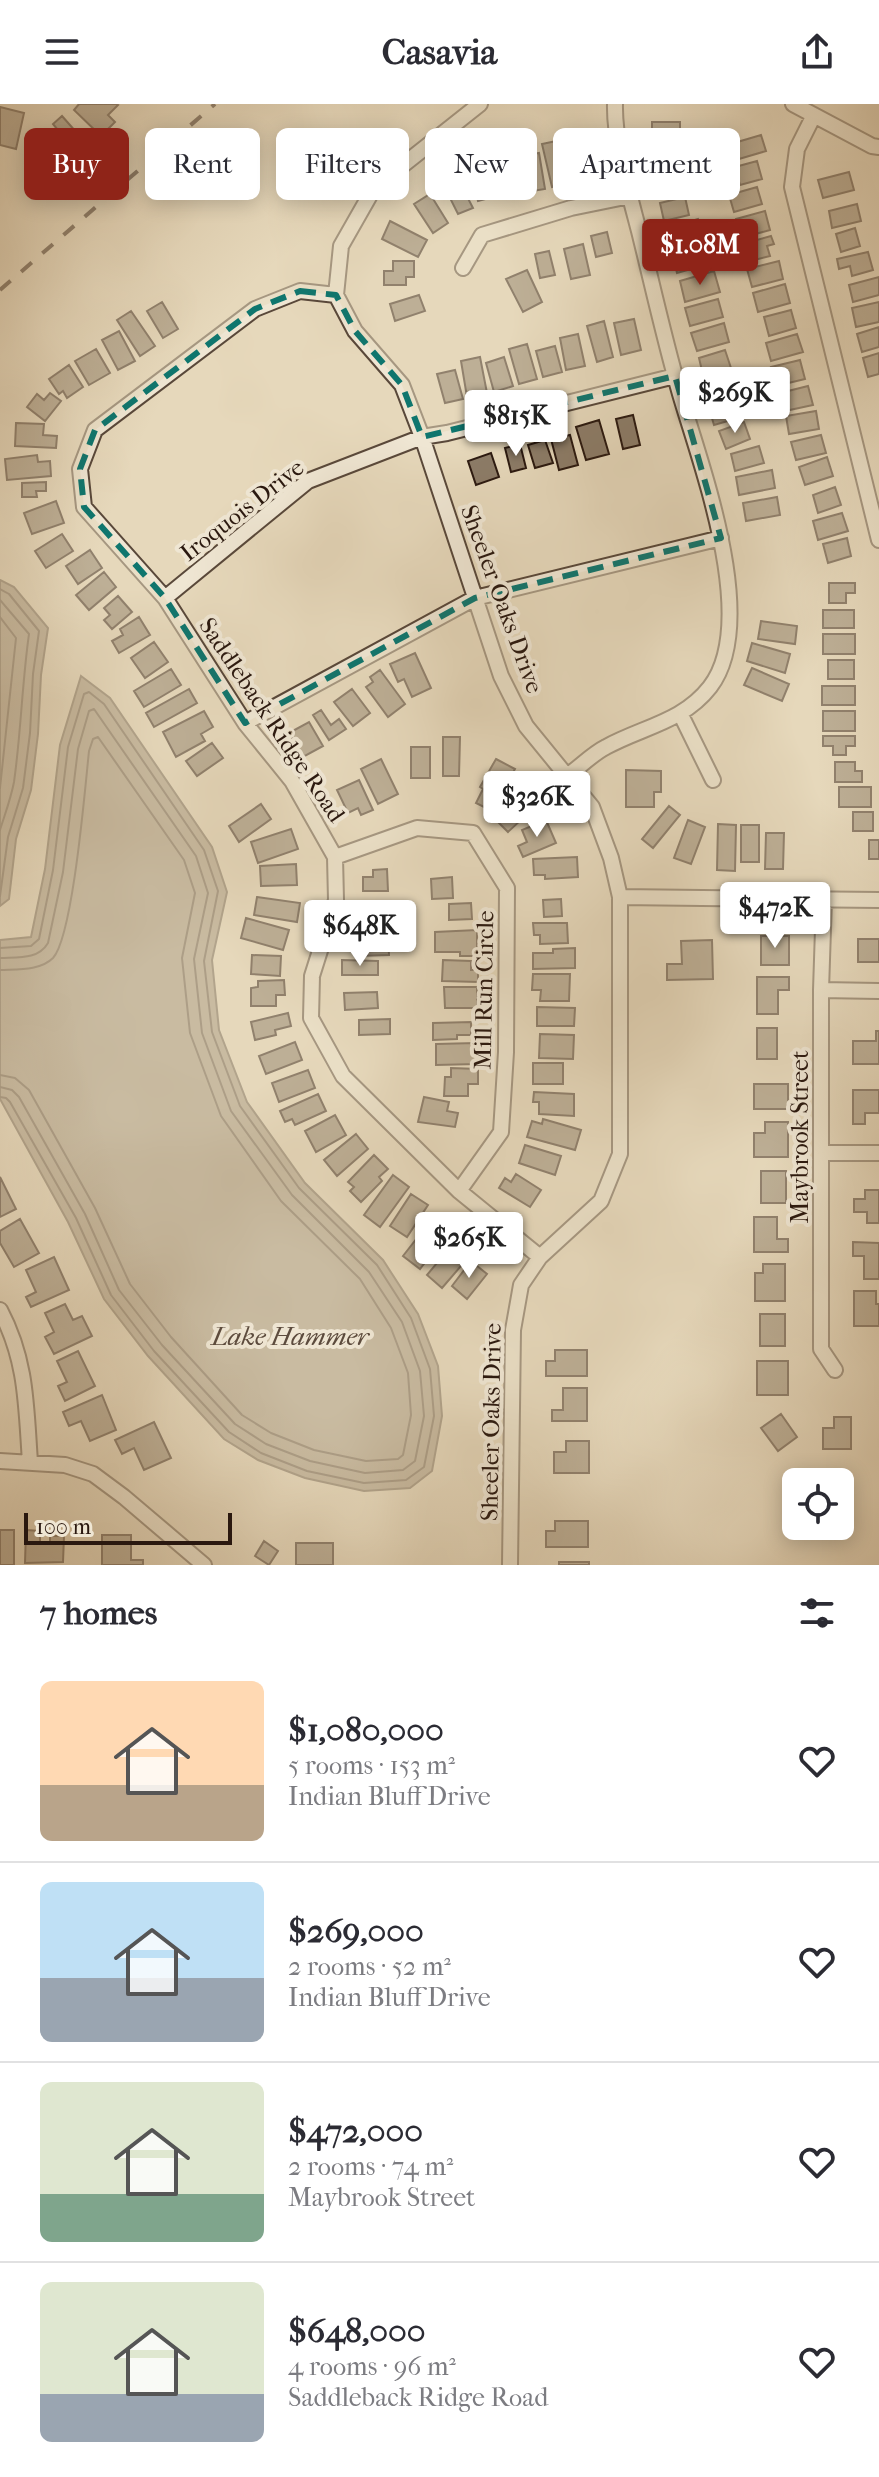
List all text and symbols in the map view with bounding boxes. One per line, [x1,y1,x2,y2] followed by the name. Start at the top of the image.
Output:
[40,30,84,74] icon: menu
[795,30,839,74] icon: share
[382,31,497,73] text: Casavia
[24,128,129,200] chip: Buy
[145,128,260,200] chip: Rent
[276,128,409,200] chip: Filters
[425,128,537,200] chip: New
[553,128,740,200] chip: Apartment
[635,219,765,287] pin: $1.08M
[660,229,740,260] text: $1.08M
[679,367,791,435] pin: $269K
[698,377,772,408] text: $269K
[460,390,572,458] pin: $815K
[483,400,549,431] text: $815K
[175,453,310,567] street label: Iroquois Drive
[455,501,549,697] street label: Sheeler Oaks Drive
[193,613,351,828] street label: Saddleback Ridge Road
[481,771,593,839] pin: $326K
[501,781,573,812] text: $326K
[719,882,831,950] pin: $472K
[738,892,812,923] text: $472K
[304,900,416,968] pin: $648K
[322,910,398,941] text: $648K
[469,910,499,1070] street label: Mill Run Circle
[786,1050,814,1223] street label: Maybrook Street
[413,1212,525,1280] pin: $265K
[433,1222,505,1253] text: $265K
[209,1321,371,1352] water label: Lake Hammer
[475,1323,507,1521] street label: Sheeler Oaks Drive
[782,1468,854,1540] map controls
[782,1468,854,1540] button: locate
[24,1509,232,1545] scale bar
[36,1514,91,1540] text: 100 m
[795,1591,839,1635] icon: filters
[40,1593,157,1633] text: 7 homes
[288,1710,444,1750] text: $1,080,000
[104,1713,200,1809] icon: home
[795,1739,839,1783] icon: heart
[288,1750,455,1781] text: 5 rooms · 153 m²
[288,1781,491,1812] text: Indian Bluff Drive
[288,1911,424,1951] text: $269,000
[104,1914,200,2010] icon: home
[795,1940,839,1984] icon: heart
[288,1951,451,1982] text: 2 rooms · 52 m²
[288,1982,491,2013] text: Indian Bluff Drive
[288,2111,423,2151] text: $472,000
[104,2114,200,2210] icon: home
[795,2140,839,2184] icon: heart
[288,2151,453,2182] text: 2 rooms · 74 m²
[288,2182,475,2213] text: Maybrook Street
[288,2311,425,2351] text: $648,000
[104,2314,200,2410] icon: home
[795,2340,839,2384] icon: heart
[288,2351,456,2382] text: 4 rooms · 96 m²
[288,2382,548,2413] text: Saddleback Ridge Road

